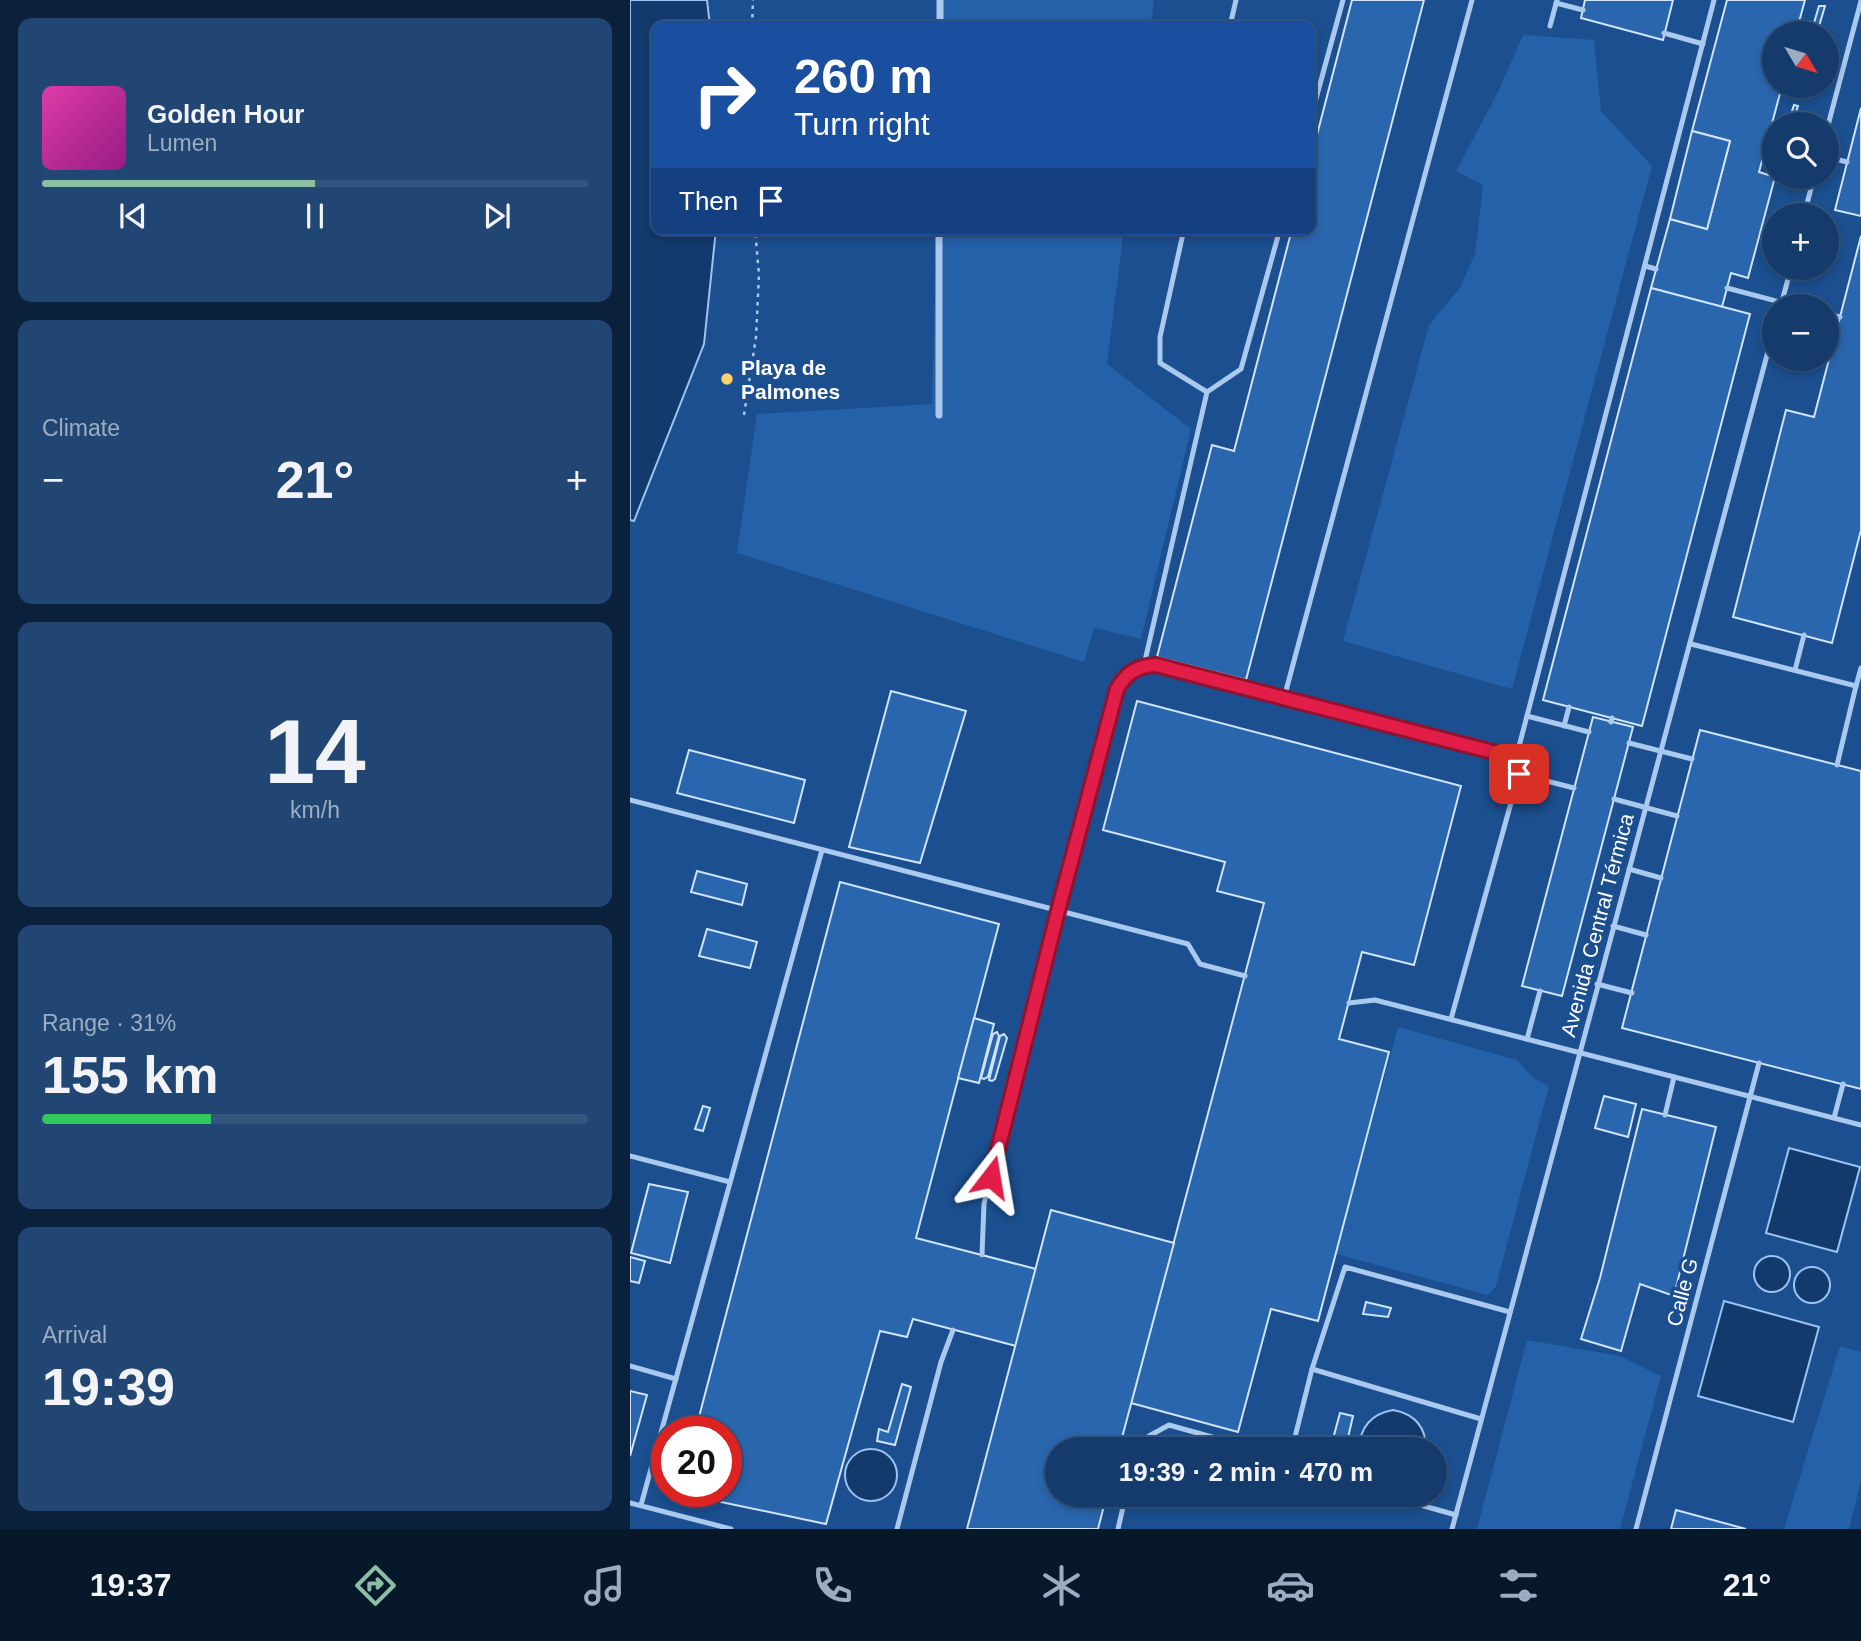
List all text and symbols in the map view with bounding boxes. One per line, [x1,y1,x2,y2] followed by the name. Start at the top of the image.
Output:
[1762,21,1839,98] north arrow
[1762,21,1839,371] map controls
[679,49,770,140] icon: right
[794,49,933,103] text: 260 m
[147,99,304,129] text: Golden Hour
[794,106,930,142] text: Turn right
[1762,112,1839,189] button: search
[147,130,217,156] text: Lumen
[752,182,790,220] icon: arrive
[679,186,738,216] text: Then
[114,197,152,235] icon: previous
[296,197,334,235] icon: pause
[478,197,516,235] icon: next
[1762,203,1839,280] button: +
[1762,294,1839,371] button: −
[741,356,840,403] place label: Playa de Palmones
[719,371,735,387] marker: Playa de Palmones
[42,415,120,441] text: Climate
[276,451,354,509] text: 21°
[42,459,64,501] text: −
[566,459,588,501] text: +
[264,701,366,802] text: 14
[1489,744,1549,804] pin
[1500,755,1538,793] icon: arrive
[290,797,340,823] text: km/h
[1556,810,1638,1039] street label: Avenida Central Térmica
[42,1010,176,1036] text: Range · 31%
[42,1046,218,1104] text: 155 km
[954,1140,1028,1214] position arrow
[1662,1255,1702,1329] street label: Calle G
[42,1322,107,1348] text: Arrival
[42,1358,175,1416] text: 19:39
[651,1416,742,1507] speed limit sign: 20
[1119,1457,1373,1487] text: 19:39 · 2 min · 470 m
[351,1561,400,1610] icon: directions
[580,1561,629,1610] icon: music
[808,1561,857,1610] icon: phone
[1037,1561,1086,1610] icon: climate
[1266,1561,1315,1610] icon: car
[1494,1561,1543,1610] icon: filters
[90,1567,172,1603] text: 19:37
[1723,1567,1771,1603] text: 21°

